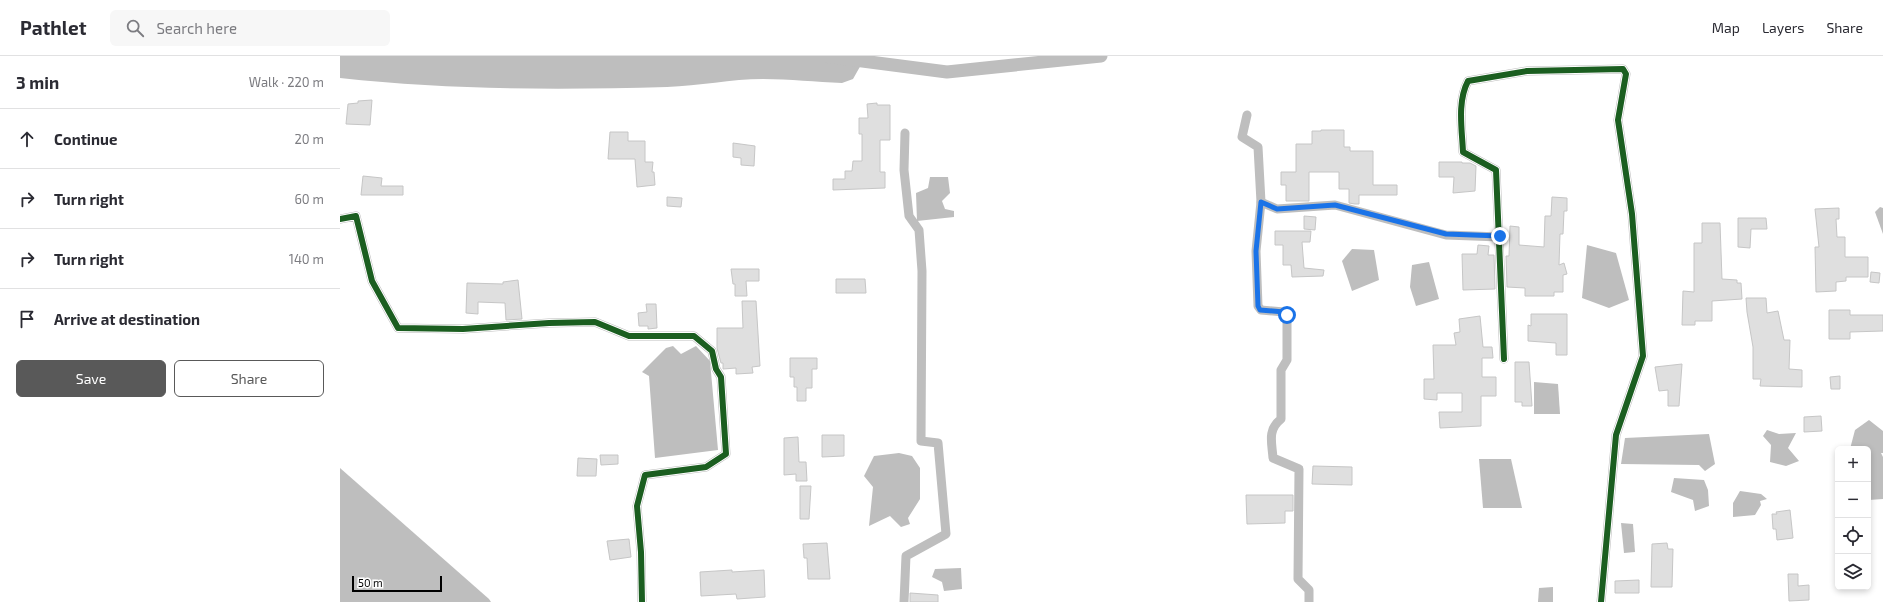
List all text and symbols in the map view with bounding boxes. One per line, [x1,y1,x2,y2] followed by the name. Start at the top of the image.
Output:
[110,10,390,46] search box
[20,16,86,39] text: Pathlet
[124,17,146,39] icon: search
[156,19,237,37] text: Search here
[1712,19,1740,36] text: Map
[1762,19,1804,36] text: Layers
[1826,19,1863,36] text: Share
[16,72,59,92] text: 3 min
[249,74,324,90] text: Walk · 220 m
[16,128,38,150] icon: ahead
[54,130,117,148] text: Continue
[295,131,324,147] text: 20 m
[16,188,38,210] icon: right
[54,190,124,208] text: Turn right
[294,191,324,207] text: 60 m
[1491,227,1509,245] route end
[16,248,38,270] icon: right
[54,250,124,268] text: Turn right
[289,251,324,267] text: 140 m
[1278,306,1296,324] route start
[16,308,38,330] icon: arrive
[54,310,200,328] text: Arrive at destination
[16,360,166,397] button: Save
[174,360,324,397] button: Share
[1835,446,1871,590] map controls
[1835,446,1871,482] button: +
[1835,482,1871,518] button: −
[1835,518,1871,554] button: locate
[1835,554,1871,590] button: layers
[352,574,442,593] scale bar
[358,576,383,589] text: 50 m

